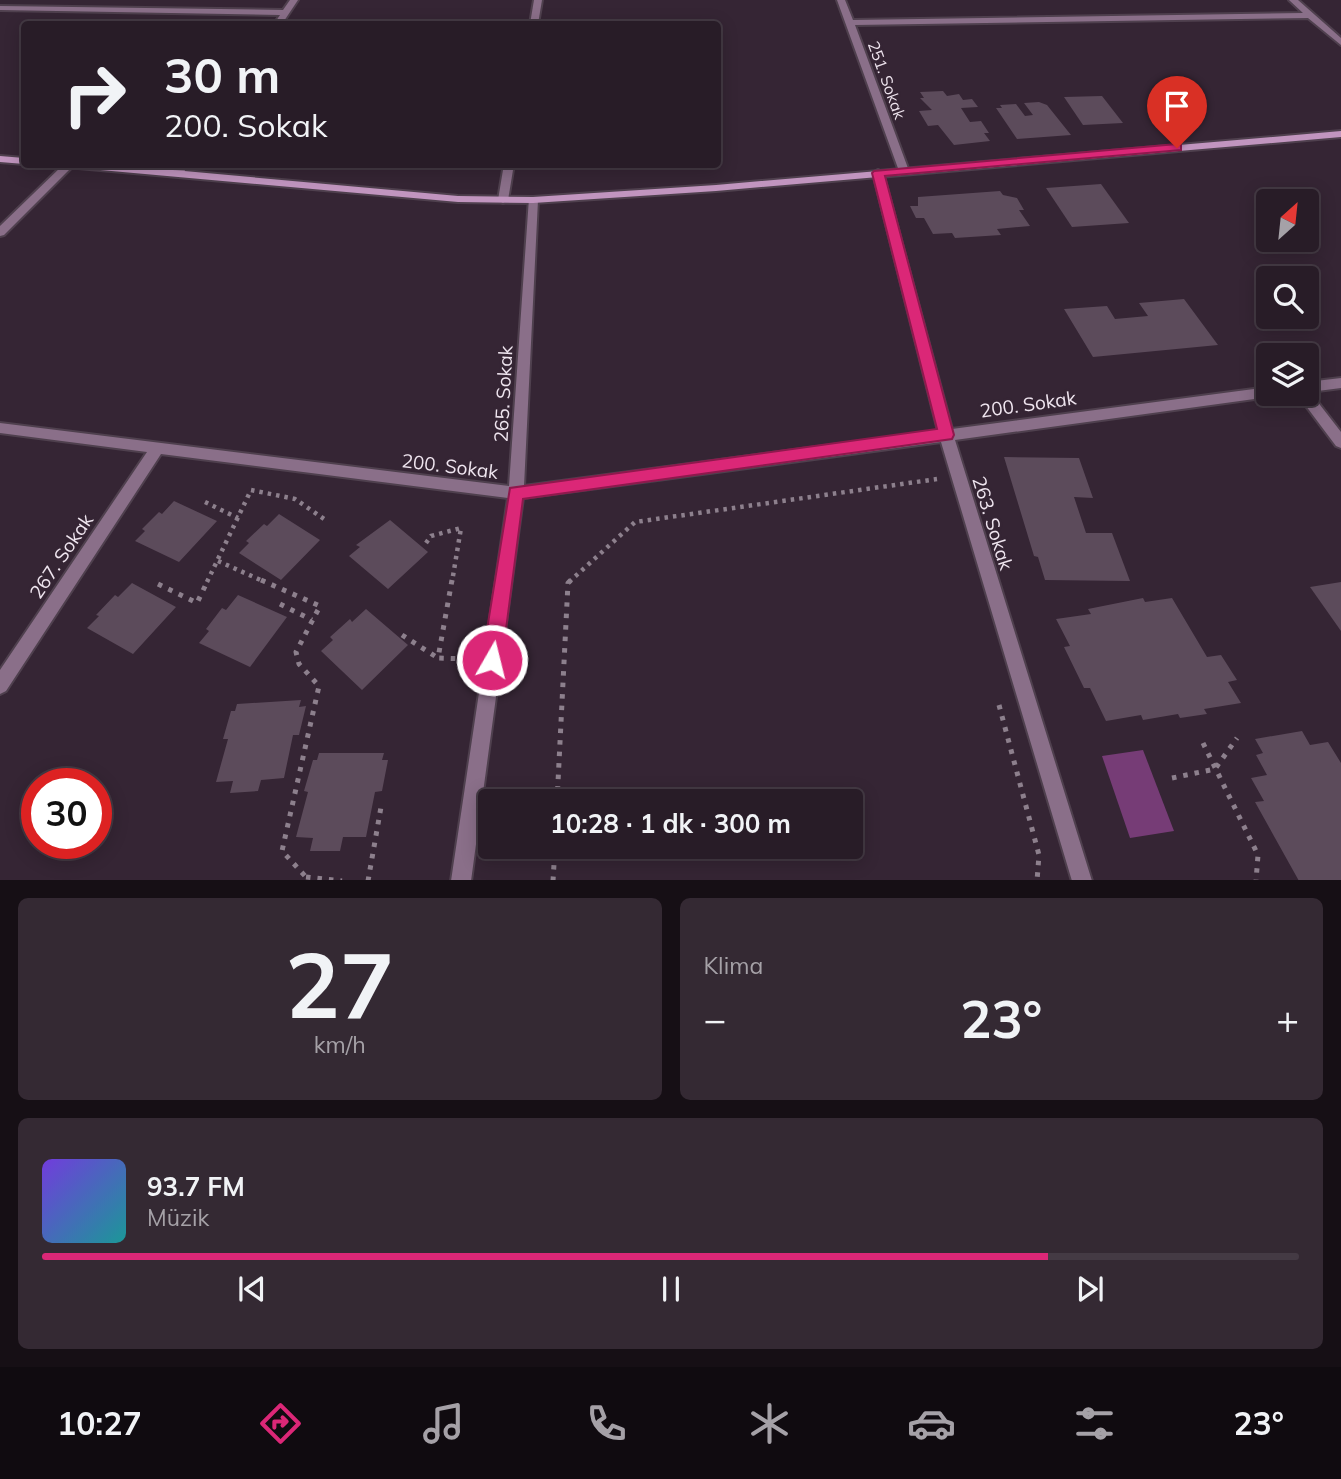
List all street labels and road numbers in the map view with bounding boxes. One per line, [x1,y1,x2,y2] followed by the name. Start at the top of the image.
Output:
[864,38,911,123] street label: 251. Sokak
[488,345,518,443] street label: 265. Sokak
[978,385,1078,423] street label: 200. Sokak
[400,448,500,484] street label: 200. Sokak
[967,473,1019,573] street label: 263. Sokak
[24,509,98,603] street label: 267. Sokak

